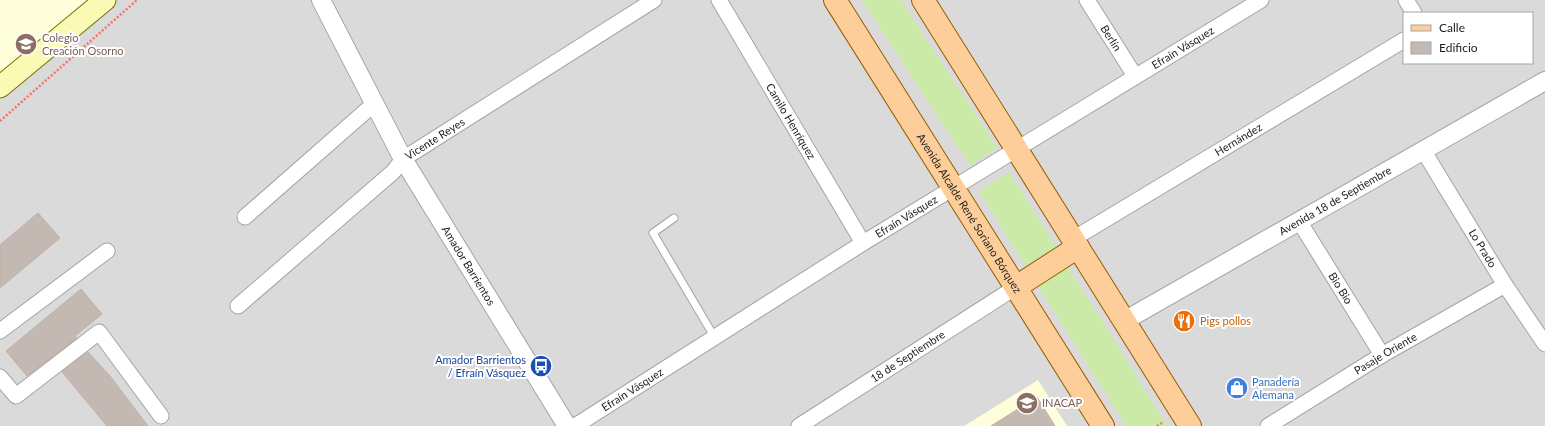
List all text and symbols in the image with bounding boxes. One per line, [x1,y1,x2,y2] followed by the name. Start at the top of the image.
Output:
[1403,12,1533,64] legend
[1439,20,1465,35] text: Calle
[1098,22,1124,53] street label: Berlín
[1149,23,1216,71] street label: Efraín Vásquez
[13,31,39,57] school or university icon: Colegio Creación Osorno
[42,31,124,57] place label: Colegio Creación Osorno
[1439,40,1478,55] text: Edificio
[764,81,819,161] street label: Camilo Henríquez
[402,115,467,162] street label: Vicente Reyes
[1212,120,1264,158] street label: Hernández
[915,131,1025,295] street label: Avenida Alcalde René Soriano Bórquez
[1276,163,1394,237] street label: Avenida 18 de Septiembre
[873,192,940,240] street label: Efraín Vásquez
[440,223,498,308] street label: Amador Barrientos
[1467,226,1500,270] street label: Lo Prado
[1326,270,1356,306] street label: Bio Bio
[1171,308,1197,334] restaurant icon: Pigs pollos
[1200,314,1251,327] place label: Pigs pollos
[868,327,947,385] street label: 18 de Septiembre
[1352,330,1419,377] street label: Pasaje Oriente
[435,353,526,379] place label: Amador Barrientos / Efraín Vásquez
[528,353,554,379] bus stop icon: Amador Barrientos / Efraín Vásquez
[599,365,665,414] street label: Efraín Vásquez
[1224,375,1250,401] shop icon: Panadería Alemana
[1252,375,1300,401] place label: Panadería Alemana
[1014,390,1040,416] school or university icon: INACAP
[1042,396,1083,409] place label: INACAP

